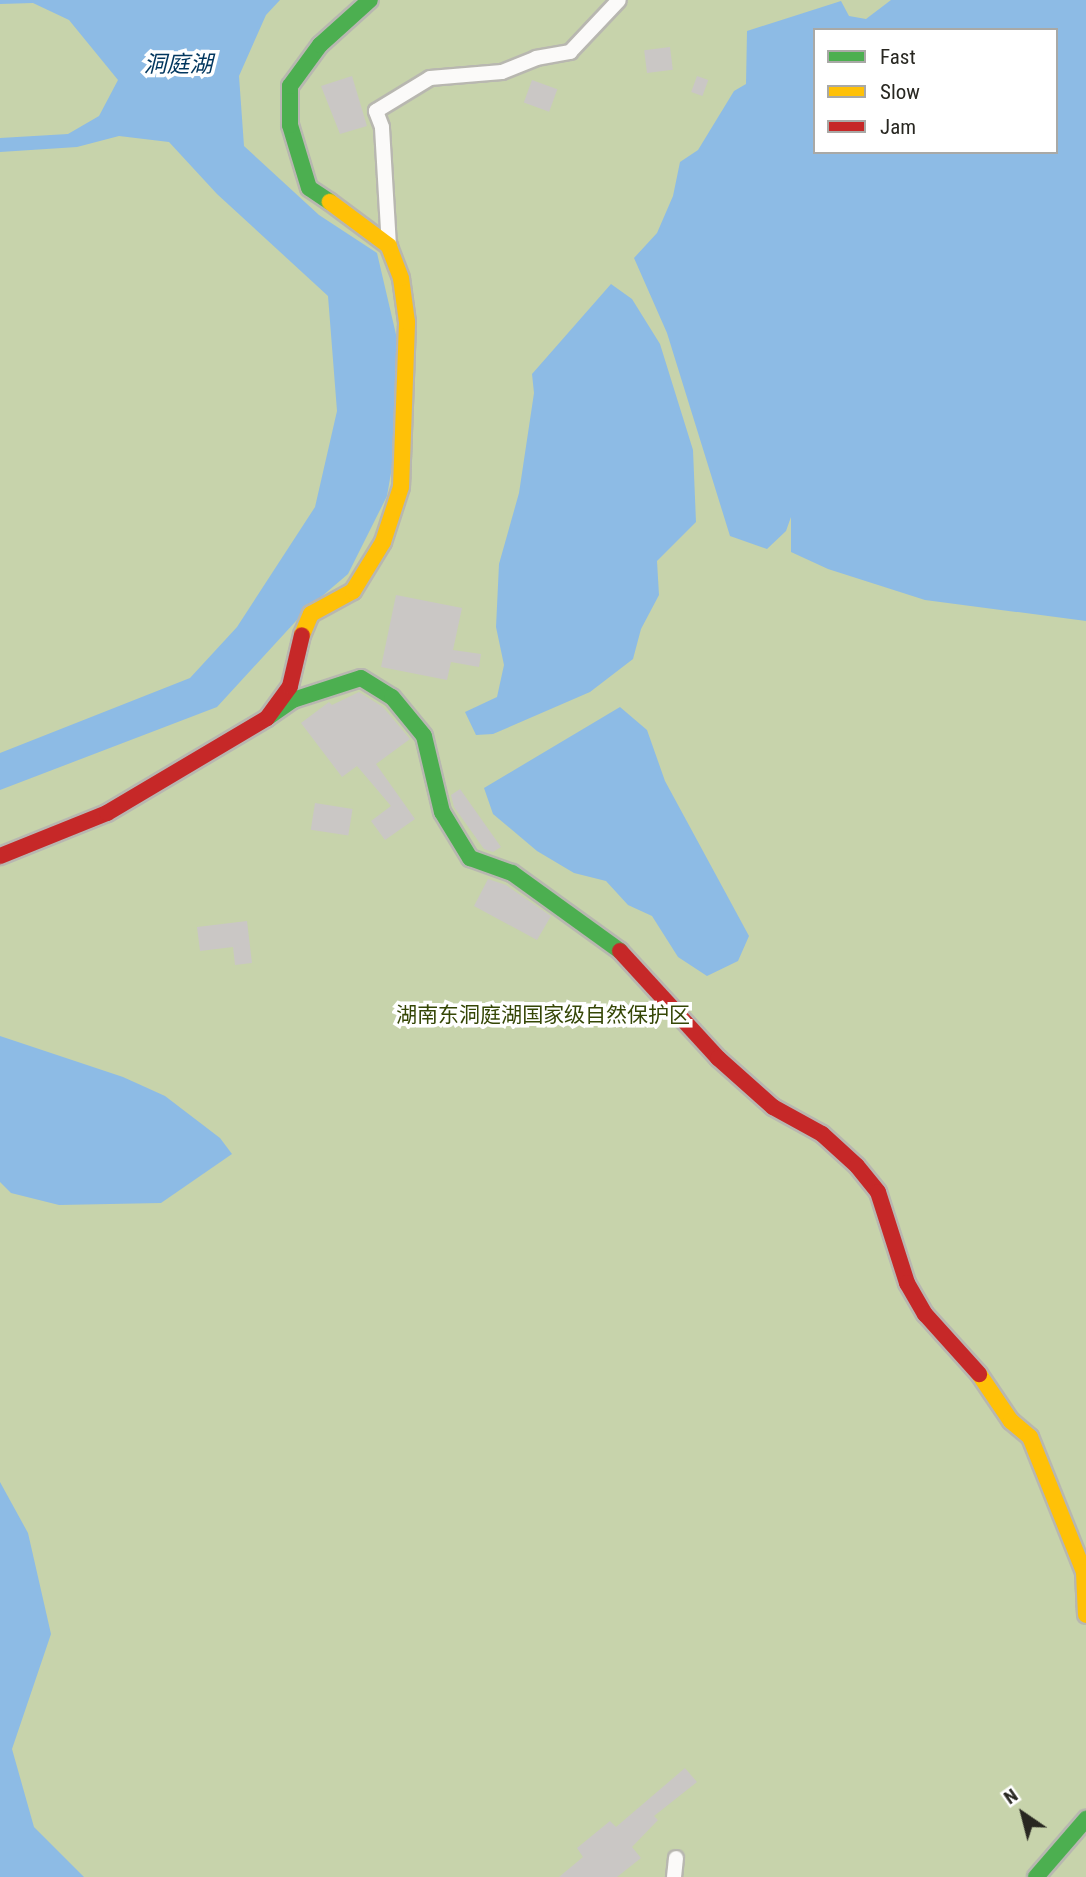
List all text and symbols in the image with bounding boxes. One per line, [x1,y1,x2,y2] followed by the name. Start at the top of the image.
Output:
[813,28,1058,154] legend
[880,45,916,69] text: Fast
[144,51,212,79] water label: 洞庭湖
[880,80,920,104] text: Slow
[880,115,916,139] text: Jam
[396,1002,690,1028] park label: 湖南东洞庭湖国家级自然保护区
[988,1779,1058,1849] north arrow
[999,1784,1022,1809] text: N

